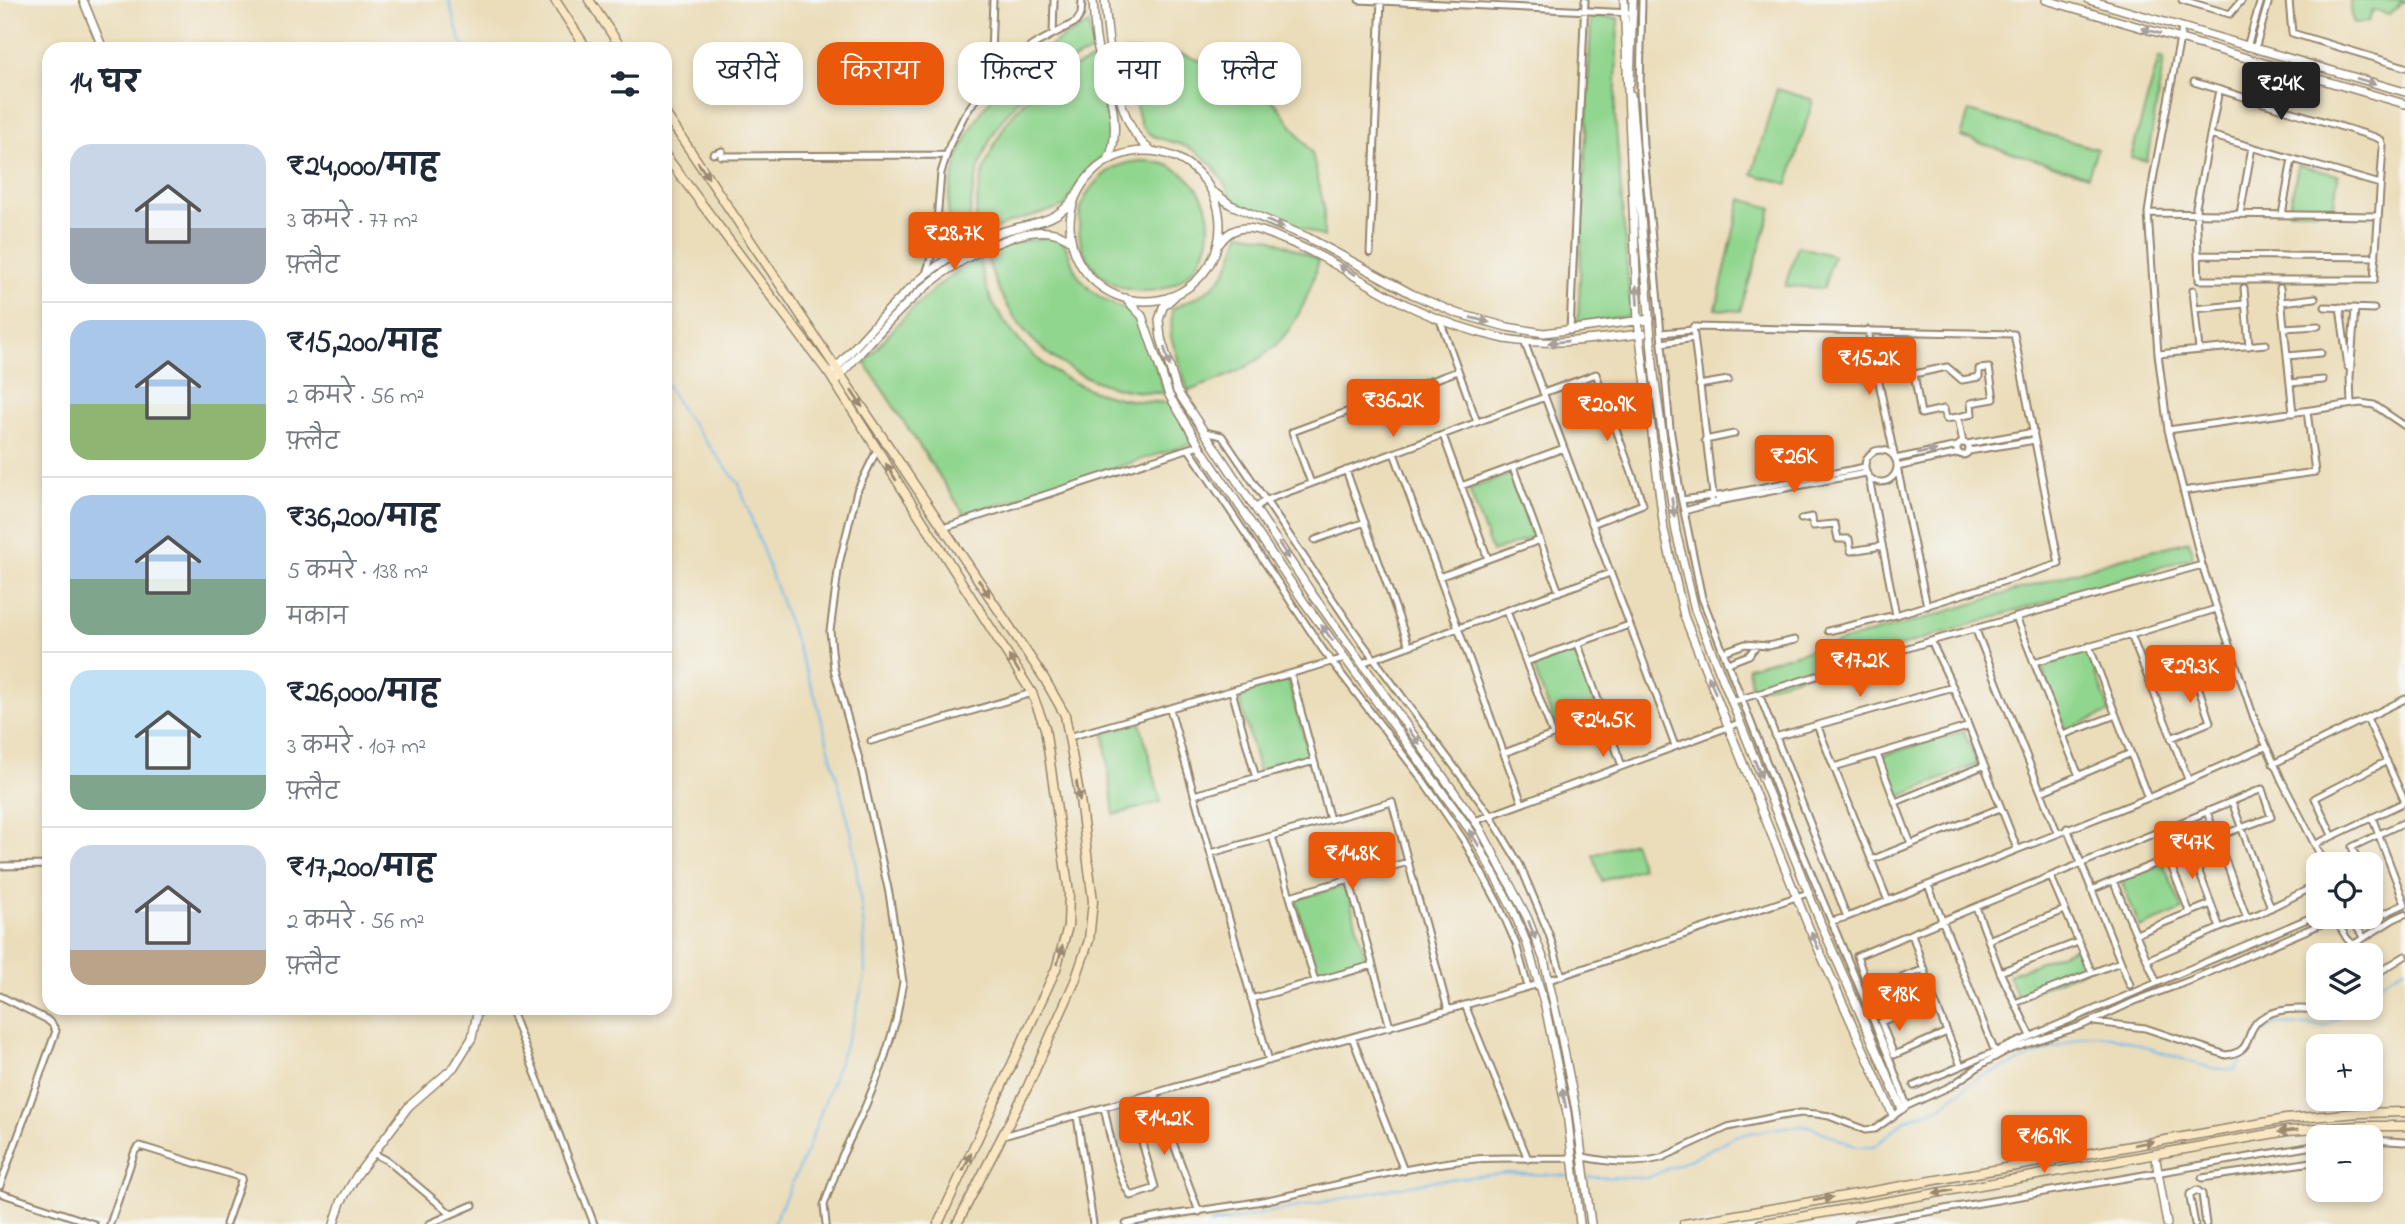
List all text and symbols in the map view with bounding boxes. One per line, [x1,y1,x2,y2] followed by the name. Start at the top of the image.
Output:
[2140,26,2161,36] one-way arrow
[693,42,803,105] chip: खरीदें
[817,42,944,105] chip: किराया
[958,42,1080,105] chip: फ़िल्टर
[1094,42,1184,105] chip: नया
[1198,42,1301,105] chip: फ़्लैट
[2240,62,2322,122] pin: ₹24K
[70,63,139,107] text: 14 घर
[606,65,644,103] icon: filters
[2258,68,2304,101] text: ₹24K
[2356,76,2378,87] one-way arrow
[287,146,438,190] text: ₹24,000/माह
[696,161,710,179] one-way arrow
[126,172,210,256] icon: home
[287,205,418,238] text: 3 कमरे · 77 m²
[897,212,1011,272] pin: ₹28.7K
[924,218,984,251] text: ₹28.7K
[1264,218,1285,229] one-way arrow
[287,251,339,284] text: फ़्लैट
[1337,264,1356,276] one-way arrow
[1631,284,1642,306] one-way arrow
[1470,315,1491,325] one-way arrow
[287,322,440,366] text: ₹15,200/माह
[1547,337,1569,348] one-way arrow
[1812,338,1926,397] pin: ₹15.2K
[1838,343,1900,376] text: ₹15.2K
[1162,347,1172,368] one-way arrow
[126,348,210,432] icon: home
[1336,380,1450,439] pin: ₹36.2K
[287,381,424,414] text: 2 कमरे · 56 m²
[1550,384,1664,443] pin: ₹20.9K
[1363,385,1423,418] text: ₹36.2K
[1578,389,1636,422] text: ₹20.9K
[850,390,863,409] one-way arrow
[287,427,339,460] text: फ़्लैट
[1753,435,1835,495] pin: ₹26K
[1771,441,1817,474] text: ₹26K
[1916,447,1938,458] one-way arrow
[885,463,898,482] one-way arrow
[1668,496,1679,518] one-way arrow
[287,497,439,541] text: ₹36,200/माह
[126,523,210,607] icon: home
[1277,541,1290,560] one-way arrow
[287,556,428,589] text: 5 कमरे · 138 m²
[977,579,991,597] one-way arrow
[287,602,348,635] text: मकान
[1320,624,1334,643] one-way arrow
[1803,640,1917,699] pin: ₹17.2K
[1831,645,1889,678] text: ₹17.2K
[2133,646,2247,705] pin: ₹29.3K
[2161,651,2219,684] text: ₹29.3K
[1007,654,1020,674] one-way arrow
[287,672,439,716] text: ₹26,000/माह
[1706,674,1717,695] one-way arrow
[126,698,210,782] icon: home
[1546,700,1660,759] pin: ₹24.5K
[1571,705,1635,738] text: ₹24.5K
[1407,728,1421,746] one-way arrow
[287,731,426,764] text: 3 कमरे · 107 m²
[1753,758,1764,779] one-way arrow
[287,777,339,810] text: फ़्लैट
[1073,780,1084,802] one-way arrow
[2151,822,2233,881] pin: ₹47K
[2170,827,2214,860] text: ₹47K
[1468,829,1480,848] one-way arrow
[1295,832,1409,892] pin: ₹14.8K
[1324,838,1380,871] text: ₹14.8K
[287,847,435,891] text: ₹17,200/माह
[2306,852,2383,1202] map controls
[2306,852,2383,929] button: locate
[126,873,210,957] icon: home
[287,906,424,939] text: 2 कमरे · 56 m²
[1527,920,1538,941] one-way arrow
[1809,931,1821,951] one-way arrow
[1055,943,1066,965] one-way arrow
[2306,943,2383,1020] button: layers
[287,952,339,985] text: फ़्लैट
[1858,974,1940,1033] pin: ₹18K
[1879,979,1919,1012] text: ₹18K
[2306,1034,2383,1111] button: +
[1558,1087,1569,1109] one-way arrow
[1107,1098,1221,1157] pin: ₹14.2K
[1135,1103,1193,1136] text: ₹14.2K
[1987,1116,2101,1175] pin: ₹16.9K
[2017,1121,2071,1154] text: ₹16.9K
[2306,1125,2383,1202] button: −
[2277,1126,2299,1137] one-way arrow
[2133,1137,2155,1148] one-way arrow
[961,1152,973,1172] one-way arrow
[1932,1187,1954,1198] one-way arrow
[1812,1194,1834,1205] one-way arrow

